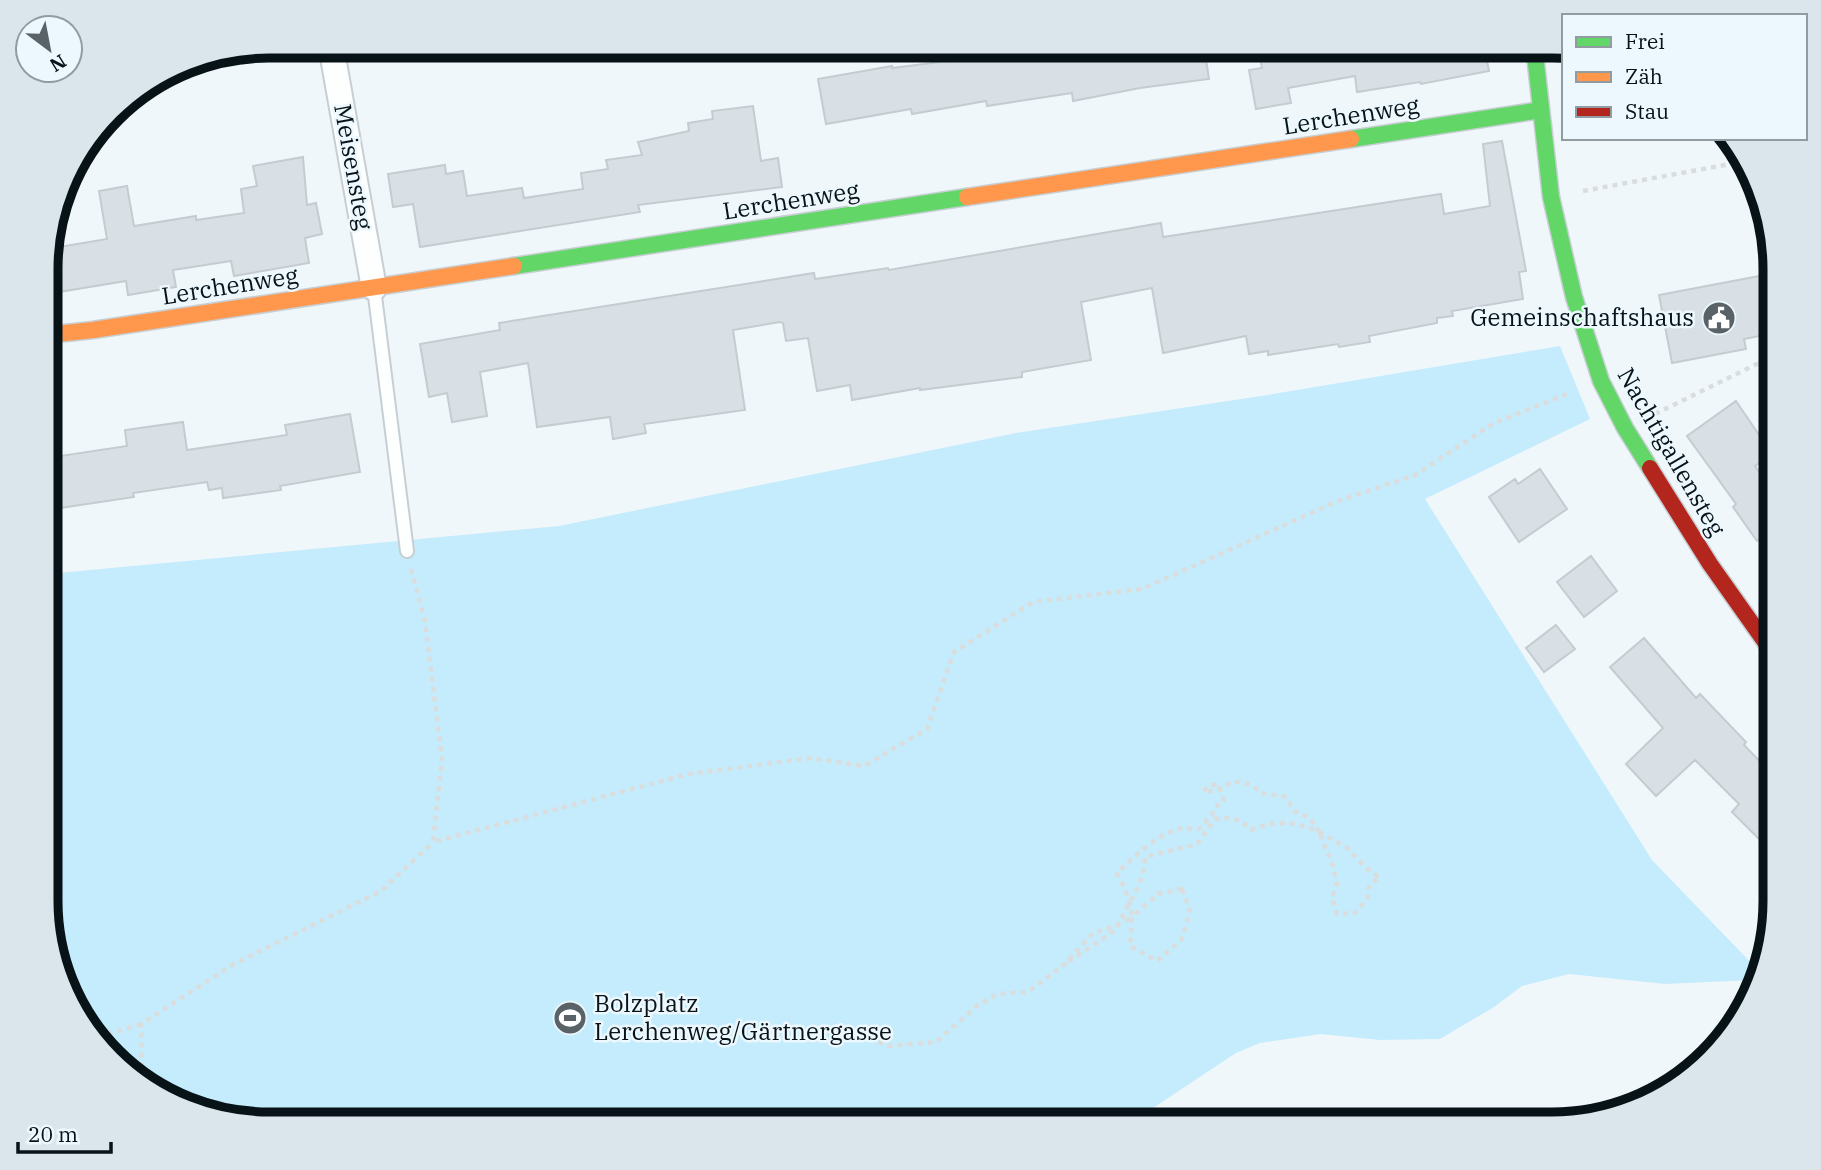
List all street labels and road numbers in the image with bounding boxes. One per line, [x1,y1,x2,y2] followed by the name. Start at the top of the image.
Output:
[1280,88,1421,142] street label: Lerchenweg
[327,101,381,232] street label: Meisensteg
[720,173,861,227] street label: Lerchenweg
[159,258,300,312] street label: Lerchenweg
[1611,361,1733,542] street label: Nachtigallensteg

